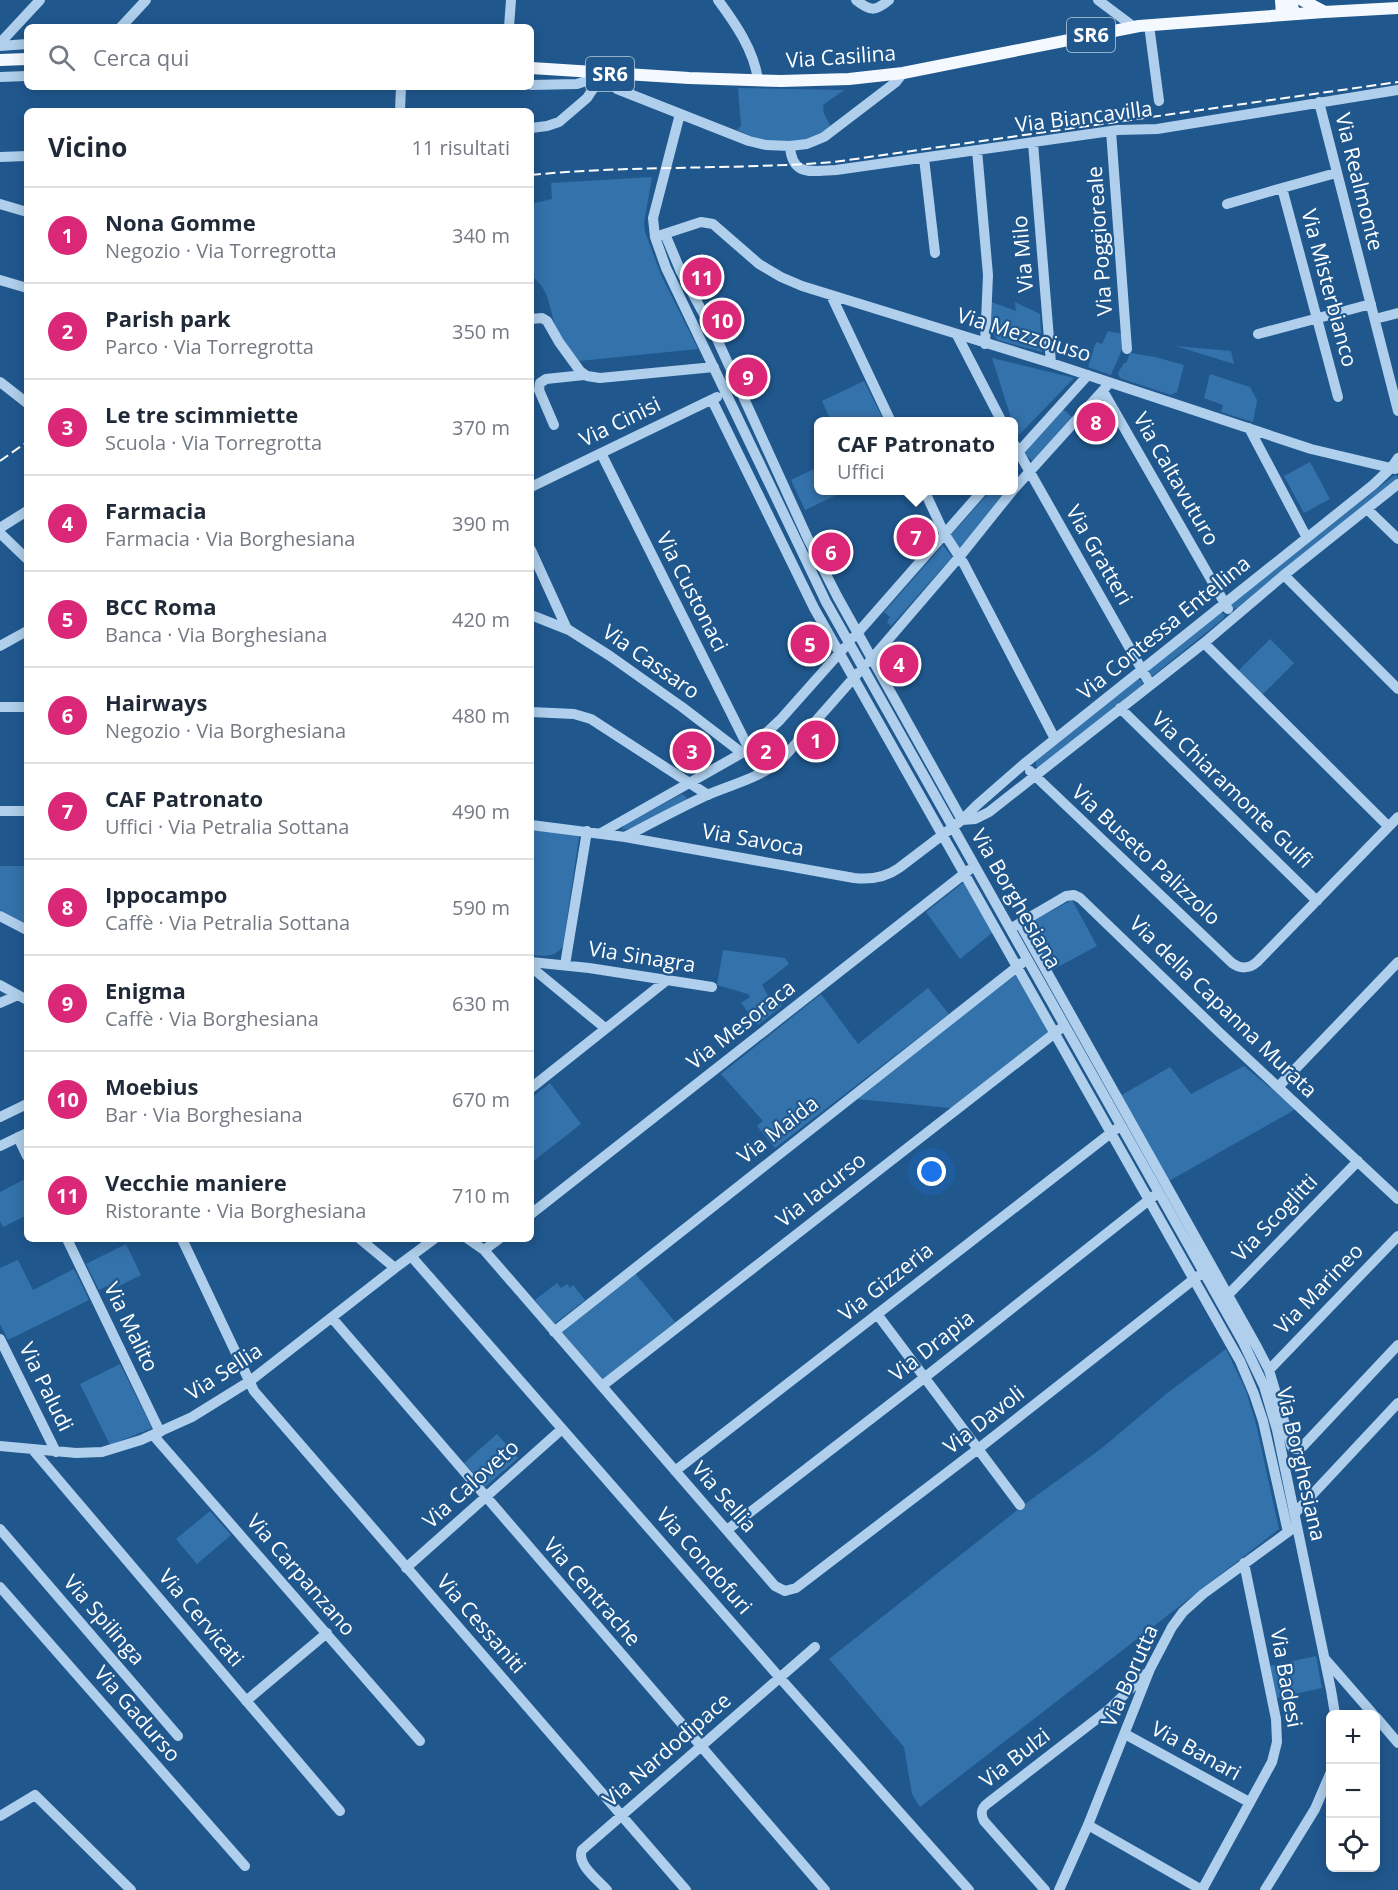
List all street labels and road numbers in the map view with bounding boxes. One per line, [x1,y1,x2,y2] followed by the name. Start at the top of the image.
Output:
[1067,18,1115,52] road number: SR6
[785,38,897,74] street label: Via Casilina
[586,57,634,91] road number: SR6
[1014,94,1154,138] street label: Via Biancavilla
[1329,110,1391,254] street label: Via Realmonte
[1080,165,1118,317] street label: Via Poggioreale
[1295,206,1365,370] street label: Via Misterbianco
[1005,214,1039,294] street label: Via Milo
[954,300,1095,368] street label: Via Mezzoiuso
[574,389,665,453] street label: Via Cinisi
[1127,407,1226,550] street label: Via Caltavuturo
[1060,499,1140,610] street label: Via Gratteri
[651,527,735,656] street label: Via Custonaci
[1071,549,1255,706] street label: Via Contessa Entellina
[597,617,706,705] street label: Via Cassaro
[1146,705,1319,874] street label: Via Chiaramonte Gulfi
[1066,778,1227,931] street label: Via Buseto Palizzolo
[700,816,806,862] street label: Via Savoca
[965,823,1068,974] street label: Via Borghesiana
[1124,909,1324,1103] street label: Via della Capanna Murata
[587,934,698,978] street label: Via Sinagra
[680,973,800,1075] street label: Via Mesoraca
[731,1089,824,1170] street label: Via Maida
[770,1145,871,1233] street label: Via Iacurso
[1226,1167,1323,1267] street label: Via Scoglitti
[832,1236,938,1327] street label: Via Gizzeria
[1268,1237,1369,1340] street label: Via Marineo
[98,1277,166,1376] street label: Via Malito
[883,1303,980,1387] street label: Via Drapia
[180,1336,267,1406] street label: Via Sellia
[13,1337,80,1436] street label: Via Paludi
[937,1379,1030,1460] street label: Via Davoli
[1271,1384,1333,1544] street label: Via Borghesiana
[416,1433,524,1534] street label: Via Caloveto
[686,1455,763,1538] street label: Via Sellia
[651,1501,759,1620] street label: Via Condofuri
[241,1507,362,1641] street label: Via Carpanzano
[538,1531,648,1652] street label: Via Centrache
[153,1563,251,1672] street label: Via Cervicati
[58,1568,152,1670] street label: Via Spilinga
[431,1568,533,1679] street label: Via Cessaniti
[1094,1620,1164,1731] street label: Via Borutta
[1265,1626,1309,1730] street label: Via Badesi
[88,1659,187,1767] street label: Via Gadurso
[596,1686,736,1813] street label: Via Nardodipace
[1147,1714,1246,1786] street label: Via Banari
[974,1721,1055,1793] street label: Via Bulzi

